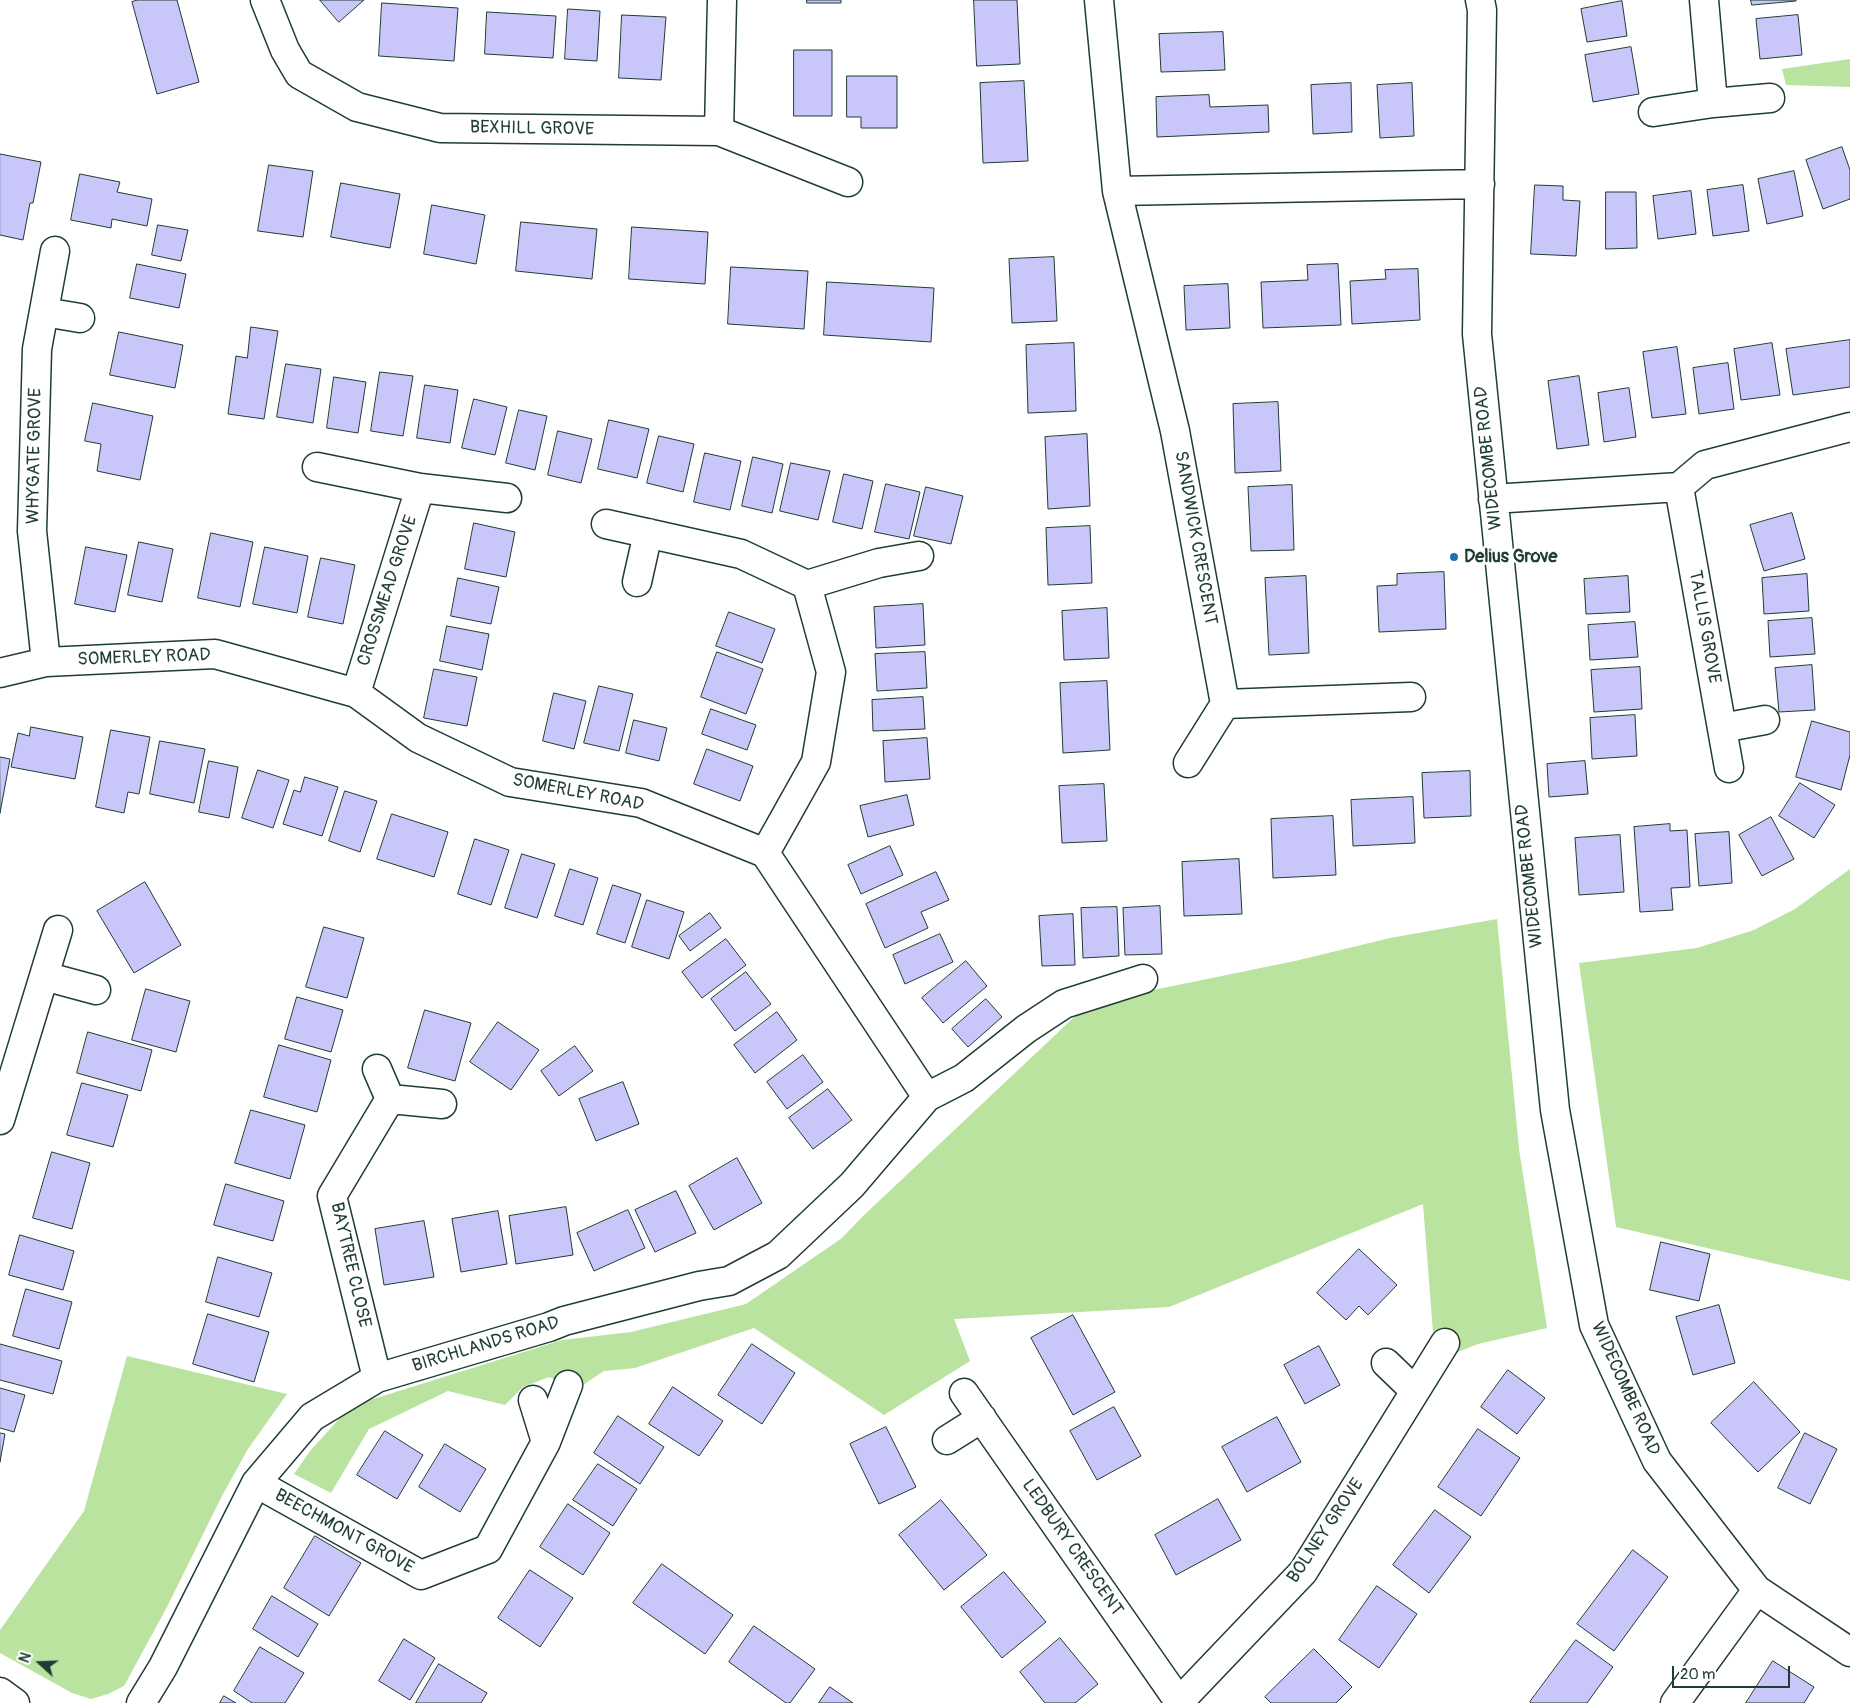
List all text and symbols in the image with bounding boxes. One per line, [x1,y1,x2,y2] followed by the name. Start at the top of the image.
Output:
[470,117,594,141] street label: BEXHILL GROVE
[1471,385,1507,531] street label: WIDECOMBE ROAD
[23,388,47,524] street label: WHYGATE GROVE
[1169,449,1221,627] street label: SANDWICK CRESCENT
[353,513,423,669] street label: CROSSMEAD GROVE
[1464,546,1557,568] place label: Delius Grove
[1448,551,1460,563] marker: Delius Grove
[1683,569,1725,685] street label: TALLIS GROVE
[77,645,211,671] street label: SOMERLEY ROAD
[510,770,646,816] street label: SOMERLEY ROAD
[1512,803,1548,949] street label: WIDECOMBE ROAD
[325,1200,375,1330] street label: BAYTREE CLOSE
[410,1312,562,1378] street label: BIRCHLANDS ROAD
[1586,1319,1664,1459] street label: WIDECOMBE ROAD
[1017,1475,1127,1621] street label: LEDBURY CRESCENT
[1283,1475,1369,1587] street label: BOLNEY GROVE
[271,1485,417,1579] street label: BEECHMONT GROVE
[15,1638,65,1688] north arrow
[16,1650,35,1665] text: N
[1675,1656,1792,1688] scale bar
[1680,1665,1715,1684] text: 20 m

